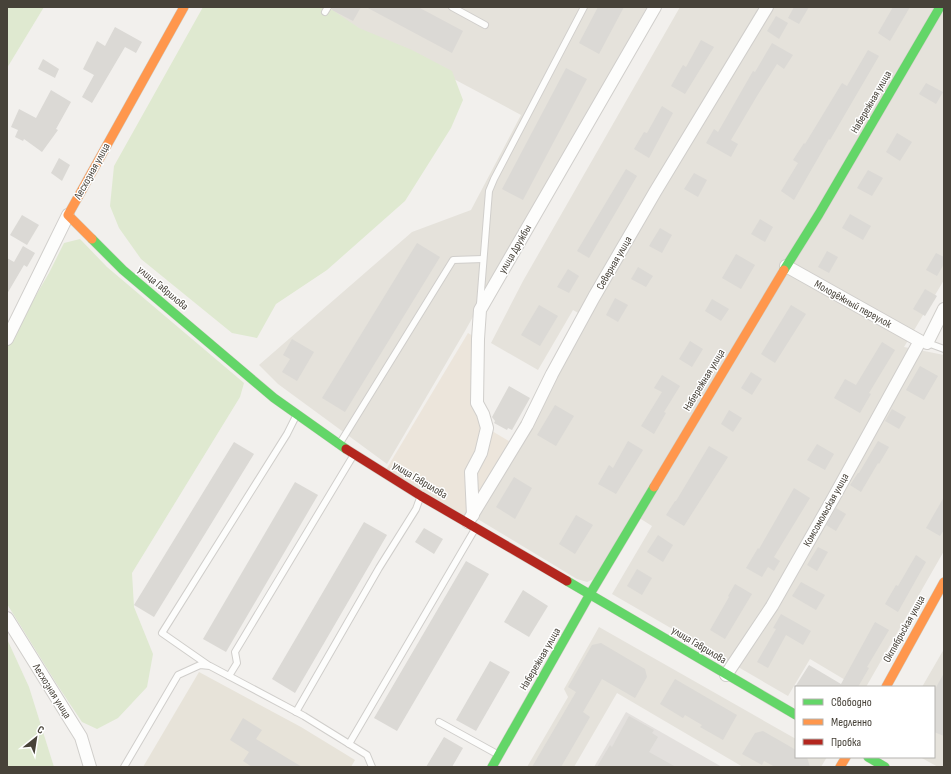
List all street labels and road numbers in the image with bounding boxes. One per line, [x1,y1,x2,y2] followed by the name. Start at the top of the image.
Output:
[848,68,894,136] street label: Набережная улица
[71,141,113,202] street label: Лесхозная улица
[496,222,534,276] street label: улица Дружбы
[593,234,635,292] street label: Северная улица
[135,263,191,313] street label: улица Гаврилова
[812,277,895,331] street label: Молодёжный переулок
[680,347,728,413] street label: Набережная улица
[390,459,450,501] street label: улица Гаврилова
[800,471,852,549] street label: Комсомольская улица
[880,593,928,665] street label: Октябрьская улица
[669,624,729,666] street label: улица Гаврилова
[517,625,563,693] street label: Набережная улица
[29,660,74,721] street label: Лесхозная улица

